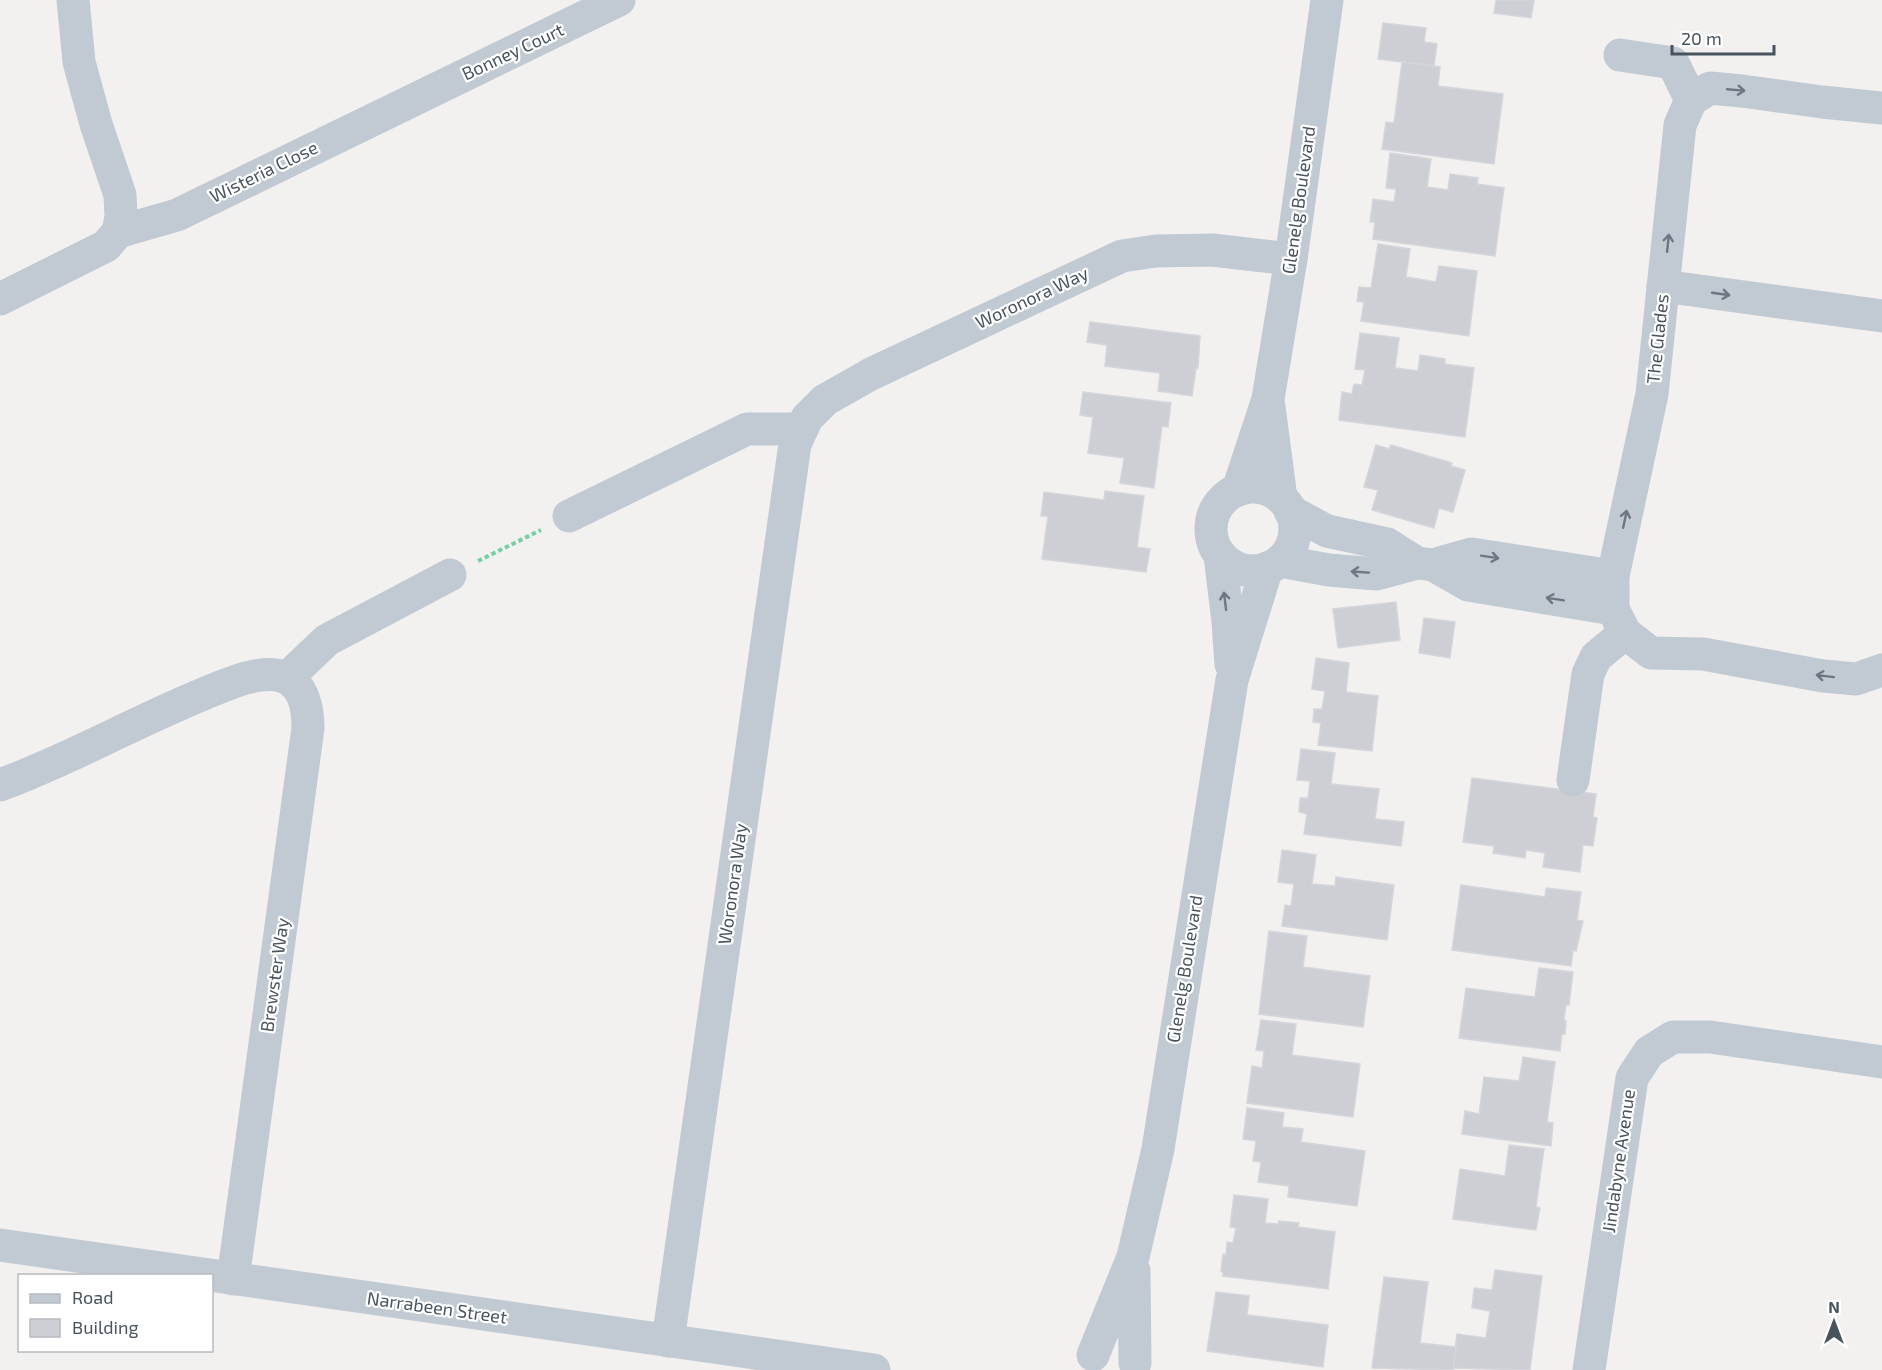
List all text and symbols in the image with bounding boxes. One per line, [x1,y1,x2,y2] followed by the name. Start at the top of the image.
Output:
[458,18,567,84] street label: Bonney Court
[1672,18,1774,56] scale bar
[1681,27,1722,49] text: 20 m
[1726,85,1746,96] one-way arrow
[1277,124,1319,275] street label: Glenelg Boulevard
[206,135,321,207] street label: Wisteria Close
[1663,234,1674,254] one-way arrow
[972,261,1092,333] street label: Woronora Way
[1711,288,1731,299] one-way arrow
[1641,293,1673,385] street label: The Glades
[1620,509,1631,529] one-way arrow
[1480,552,1499,563] one-way arrow
[1351,567,1371,578] one-way arrow
[1220,592,1231,611] one-way arrow
[1546,594,1565,605] one-way arrow
[1816,670,1836,681] one-way arrow
[713,821,751,946] street label: Woronora Way
[1161,893,1207,1044] street label: Glenelg Boulevard
[255,916,293,1033] street label: Brewster Way
[1597,1088,1639,1234] street label: Jindabyne Avenue
[18,1274,213,1352] legend
[72,1286,113,1308] text: Road
[366,1286,509,1328] street label: Narrabeen Street
[1804,1292,1864,1352] north arrow
[1828,1297,1840,1316] text: N
[72,1316,139,1338] text: Building

